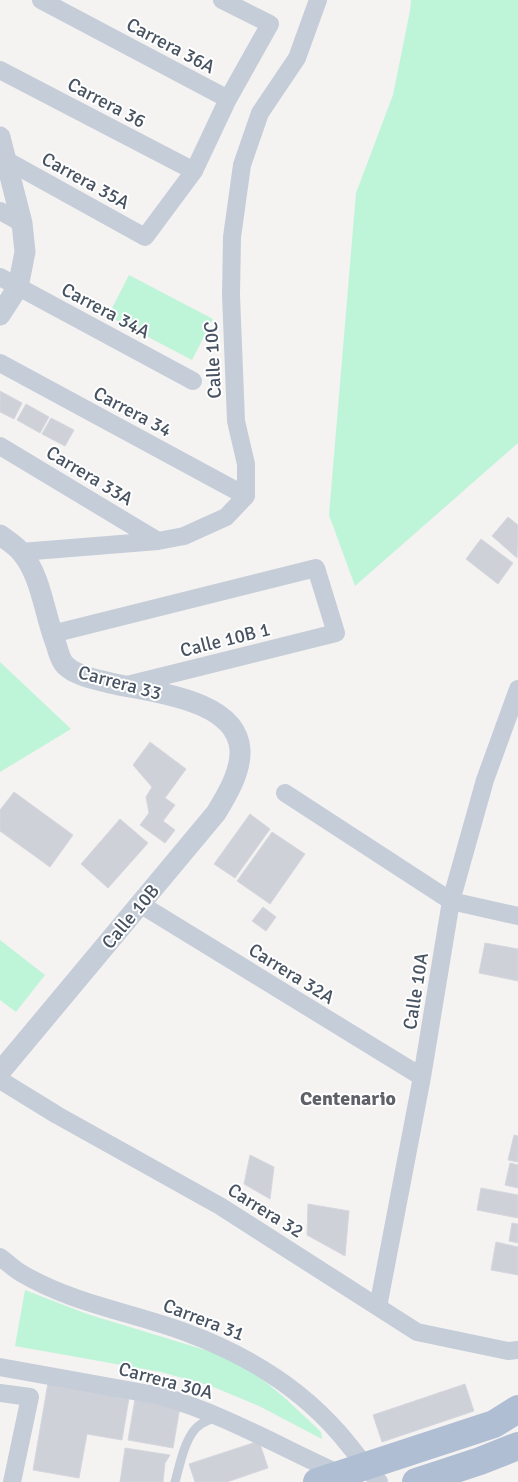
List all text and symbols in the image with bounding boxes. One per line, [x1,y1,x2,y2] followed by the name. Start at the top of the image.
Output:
[122,13,219,79] street label: Carrera 36A
[63,72,150,134] street label: Carrera 36
[37,147,134,215] street label: Carrera 35A
[57,278,154,344] street label: Carrera 34A
[199,321,227,399] street label: Calle 10C
[89,381,176,443] street label: Carrera 34
[42,441,138,511] street label: Carrera 33A
[178,617,273,663] street label: Calle 10B 1
[75,660,164,706] street label: Carrera 33
[97,879,165,954] street label: Calle 10B
[244,938,339,1010] street label: Carrera 32A
[398,951,434,1031] street label: Calle 10A
[300,1086,396,1111] district label: Centenario
[223,1178,308,1244] street label: Carrera 32
[160,1293,248,1346] street label: Carrera 31
[116,1357,216,1405] street label: Carrera 30A

